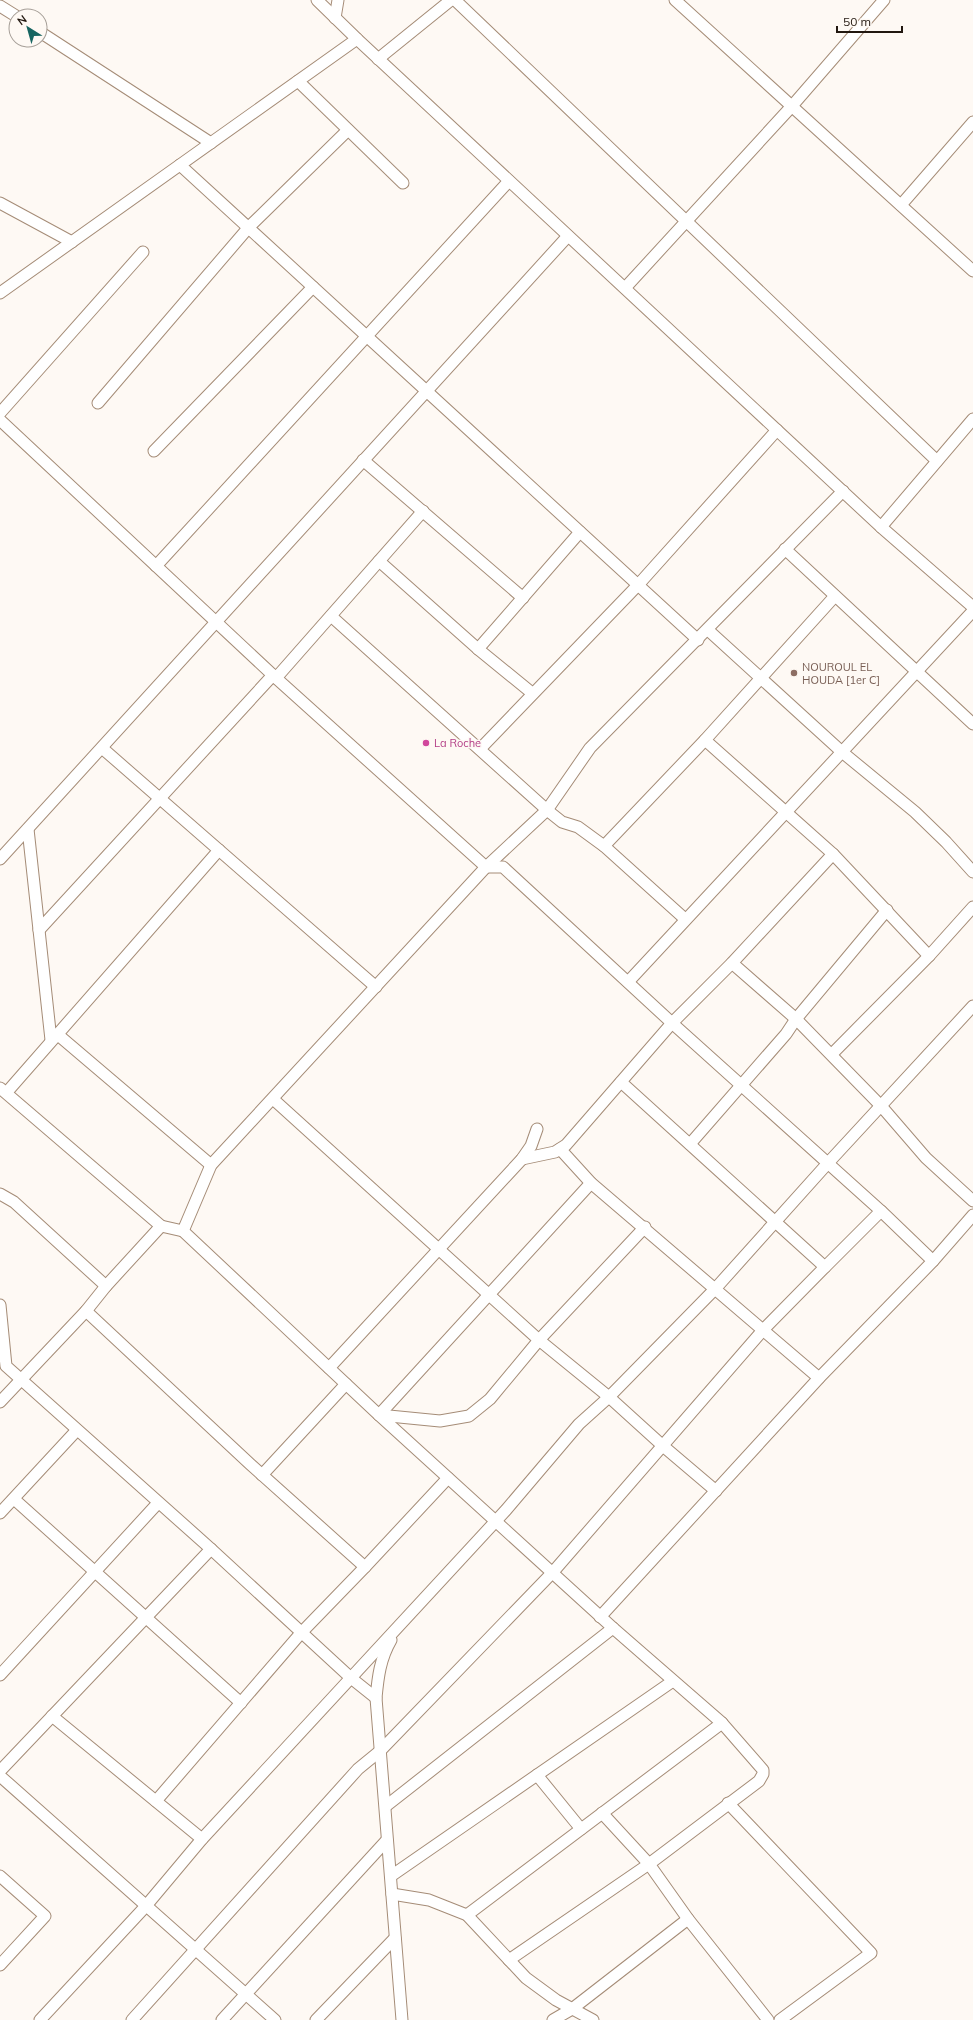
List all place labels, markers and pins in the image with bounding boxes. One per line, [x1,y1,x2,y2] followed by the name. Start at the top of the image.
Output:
[802,660,880,687] place label: NOUROUL EL HOUDA [1er C]
[789,668,799,678] marker: NOUROUL EL HOUDA [1er C]
[434,736,481,750] place label: La Roche
[421,738,431,748] marker: La Roche

